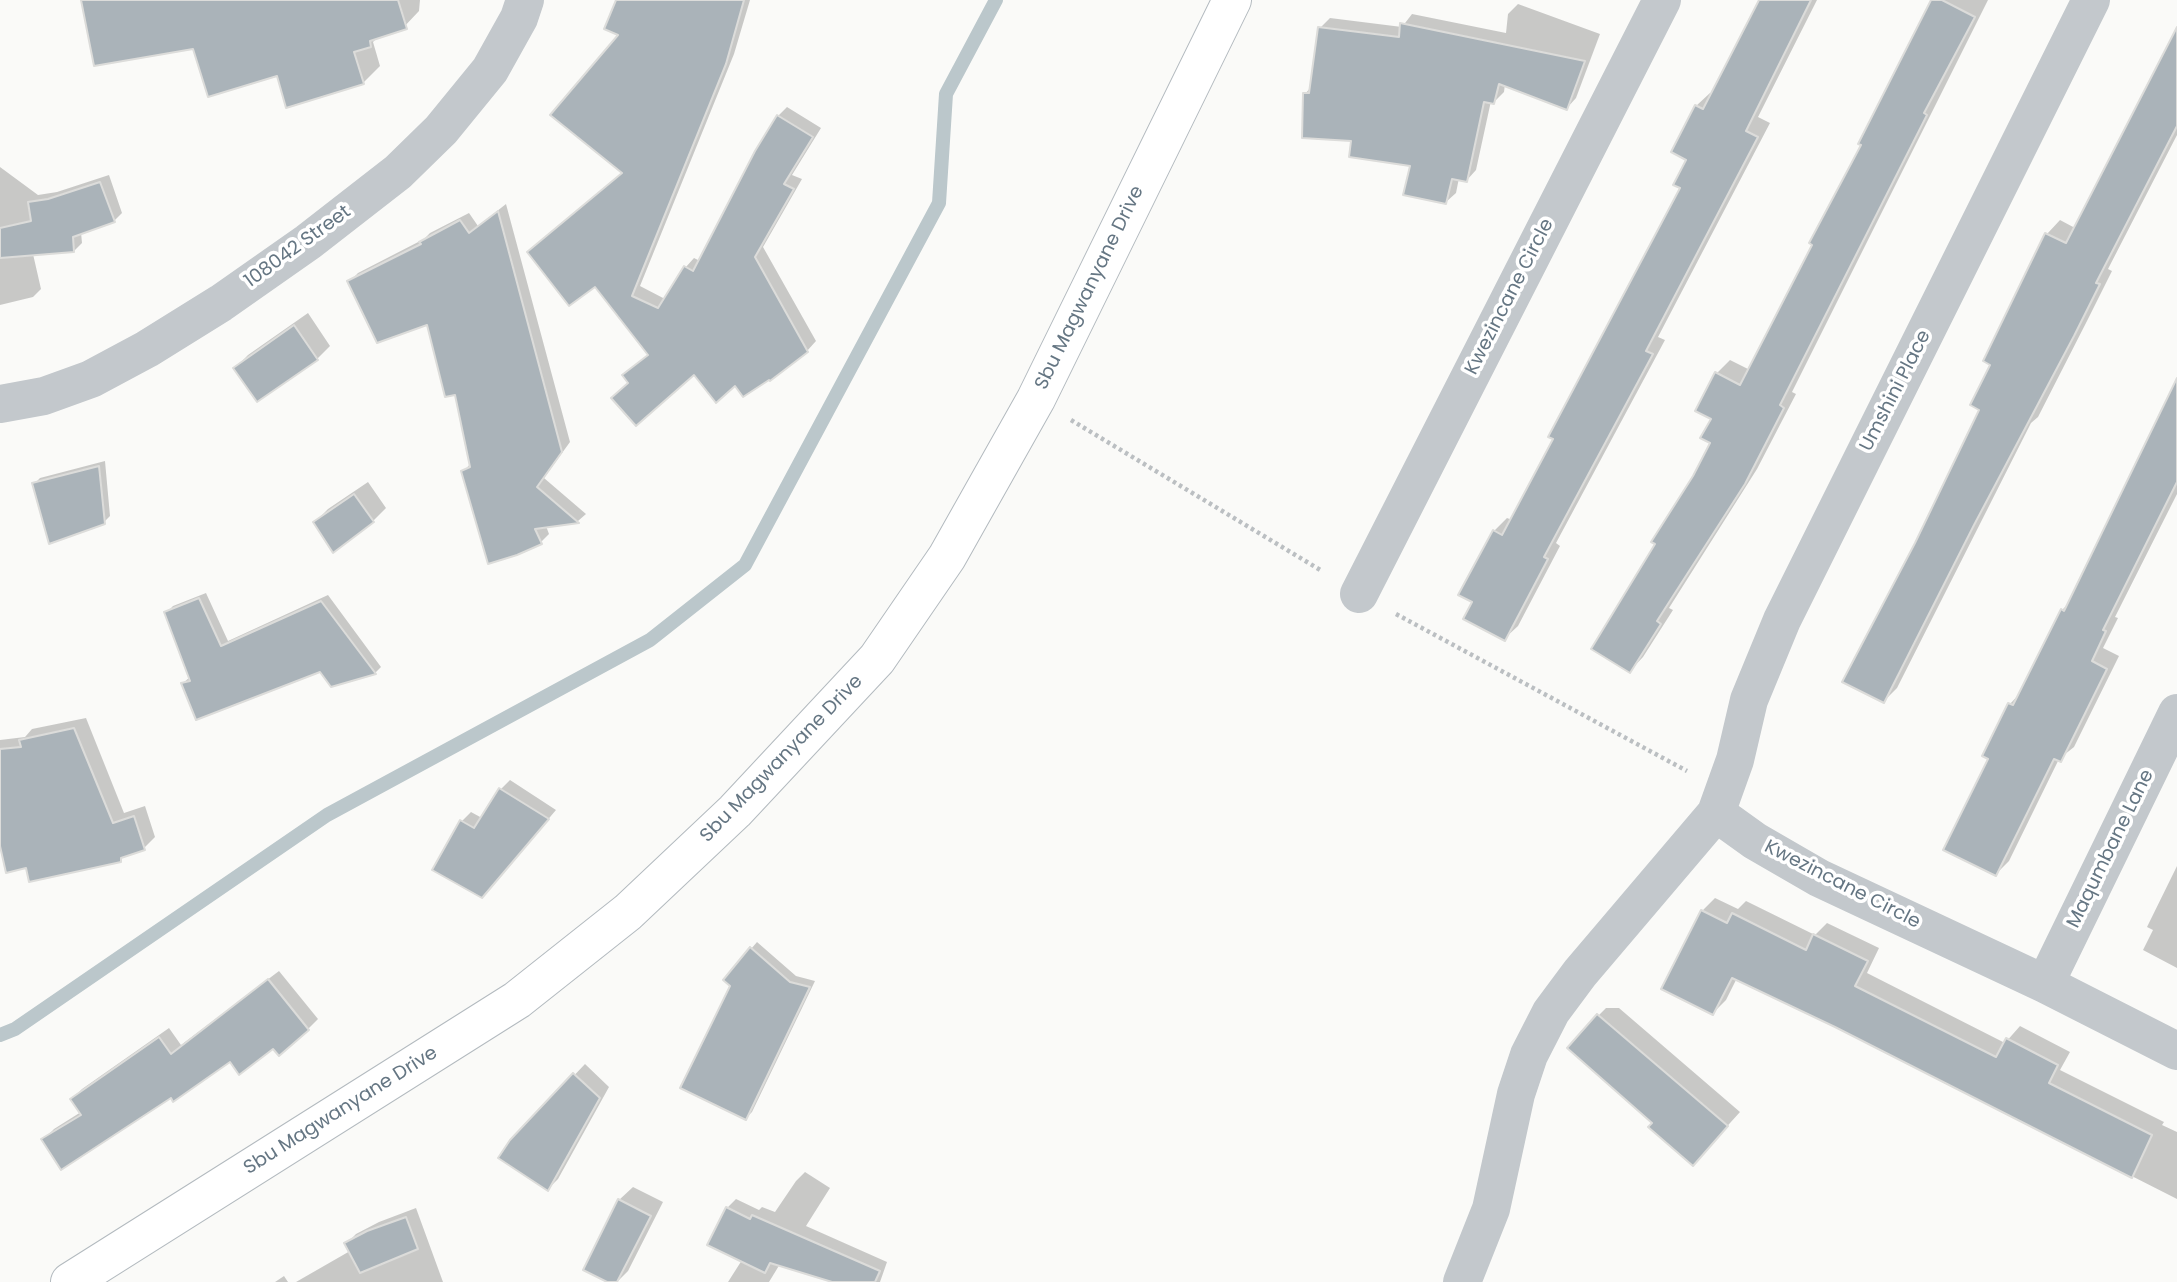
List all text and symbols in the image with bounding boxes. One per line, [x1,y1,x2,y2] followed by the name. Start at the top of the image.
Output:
[1031,182,1149,394] street label: Sbu Magwanyane Drive
[241,201,355,293] street label: 108042 Street
[1461,215,1559,379] street label: Kwezincane Circle
[1856,327,1936,455] street label: Umshini Place
[696,670,868,848] street label: Sbu Magwanyane Drive
[2063,766,2159,932] street label: Maqumbane Lane
[1760,836,1924,934] street label: Kwezincane Circle
[240,1042,442,1180] street label: Sbu Magwanyane Drive

